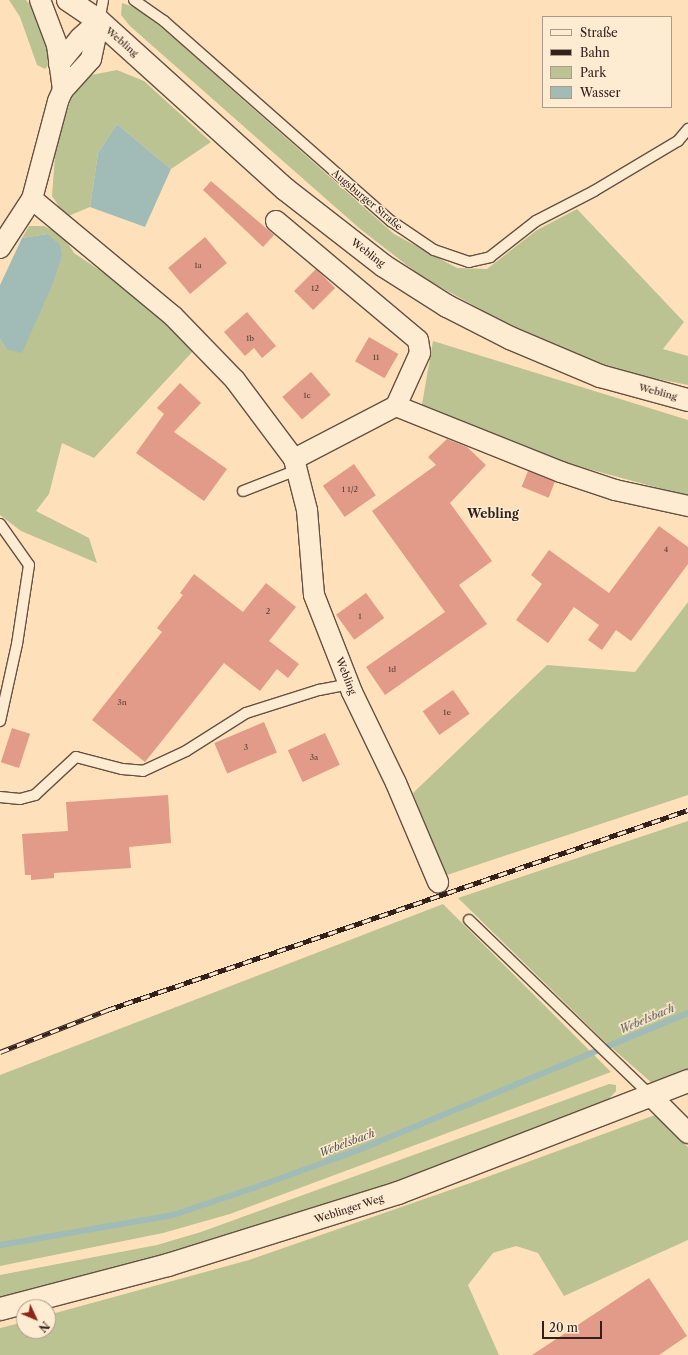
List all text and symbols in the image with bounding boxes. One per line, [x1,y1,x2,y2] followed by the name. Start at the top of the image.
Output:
[542,16,672,108] legend
[103,25,141,59] street label: Webling
[580,25,618,40] text: Straße
[580,45,610,60] text: Bahn
[580,65,606,80] text: Park
[580,85,621,100] text: Wasser
[329,167,405,233] street label: Augsburger Straße
[349,236,387,270] street label: Webling
[194,261,202,271] house number: 1a
[311,284,319,294] house number: 12
[246,334,254,344] house number: 1b
[373,353,379,363] house number: 11
[637,381,679,403] street label: Webling
[303,391,311,401] house number: 1c
[342,485,358,495] house number: 1 1/2
[467,507,519,521] district label: Webling
[664,545,668,555] house number: 4
[266,607,270,617] house number: 2
[358,612,362,622] house number: 1
[333,656,359,696] street label: Webling
[388,665,396,675] house number: 1d
[117,698,127,708] house number: 3n
[443,708,451,718] house number: 1e
[244,743,248,753] house number: 3
[310,753,318,763] house number: 3a
[618,1002,676,1036] water label: Webelsbach
[317,1126,377,1160] water label: Webelsbach
[313,1192,385,1226] street label: Weblinger Weg
[16,1299,56,1339] north arrow
[544,1313,604,1339] scale bar
[36,1318,52,1335] text: N
[549,1320,578,1335] text: 20 m

